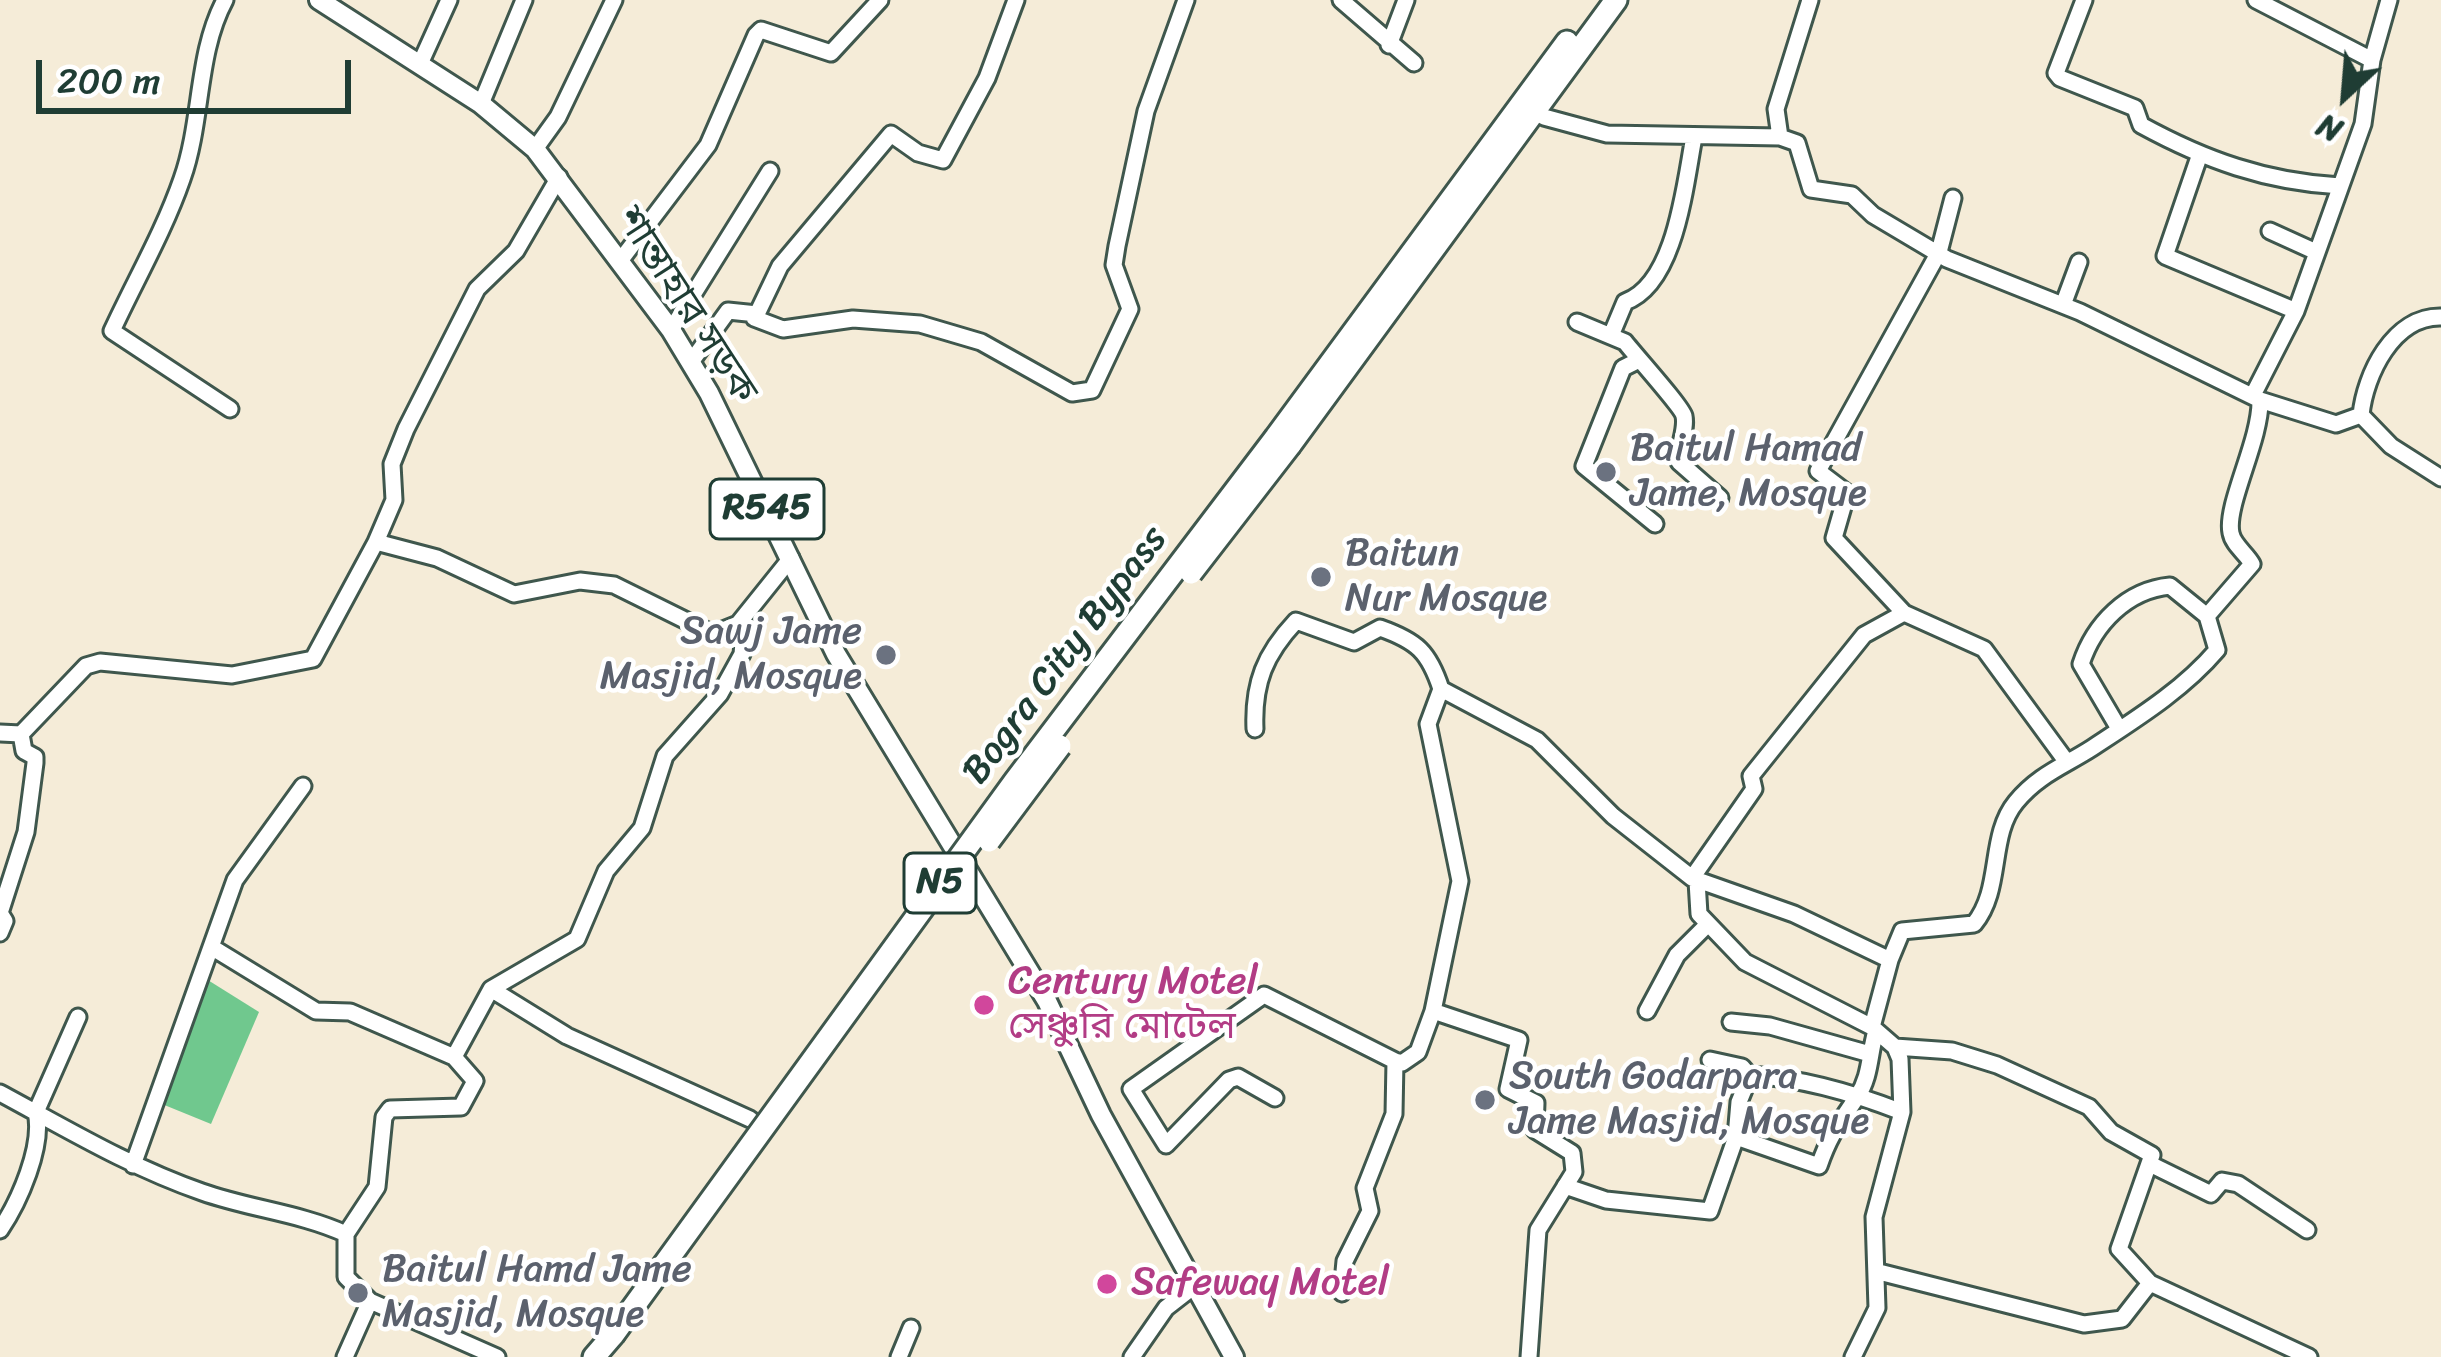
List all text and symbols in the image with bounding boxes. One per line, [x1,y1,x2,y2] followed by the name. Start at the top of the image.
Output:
[42,36,357,110] scale bar
[2285,36,2405,156] north arrow
[57,49,160,113] text: 200 m
[2306,97,2352,159] text: N
[604,199,766,413] street label: শান্তাহার সড়ক
[1630,427,1867,518] place label: Baitul Hamad Jame, Mosque
[1593,459,1619,485] marker: Baitul Hamad Jame, Mosque
[710,479,824,539] road number: R545
[954,518,1178,794] street label: Bogra City Bypass
[1345,532,1547,623] place label: Baitun Nur Mosque
[1308,564,1334,590] marker: Baitun Nur Mosque
[600,610,862,701] place label: Sawj Jame Masjid, Mosque
[873,642,899,668] marker: Sawj Jame Masjid, Mosque
[904,853,976,913] road number: N5
[1008,960,1258,1051] place label: Century Motel সেঞ্চুরি মোটেল
[971,992,997,1018] marker: Century Motel সেঞ্চুরি মোটেল
[1509,1055,1869,1146] place label: South Godarpara Jame Masjid, Mosque
[1472,1087,1498,1113] marker: South Godarpara Jame Masjid, Mosque
[382,1248,692,1339] place label: Baitul Hamd Jame Masjid, Mosque
[1131,1261,1389,1307] place label: Safeway Motel
[1094,1271,1120,1297] marker: Safeway Motel
[345,1280,371,1306] marker: Baitul Hamd Jame Masjid, Mosque

